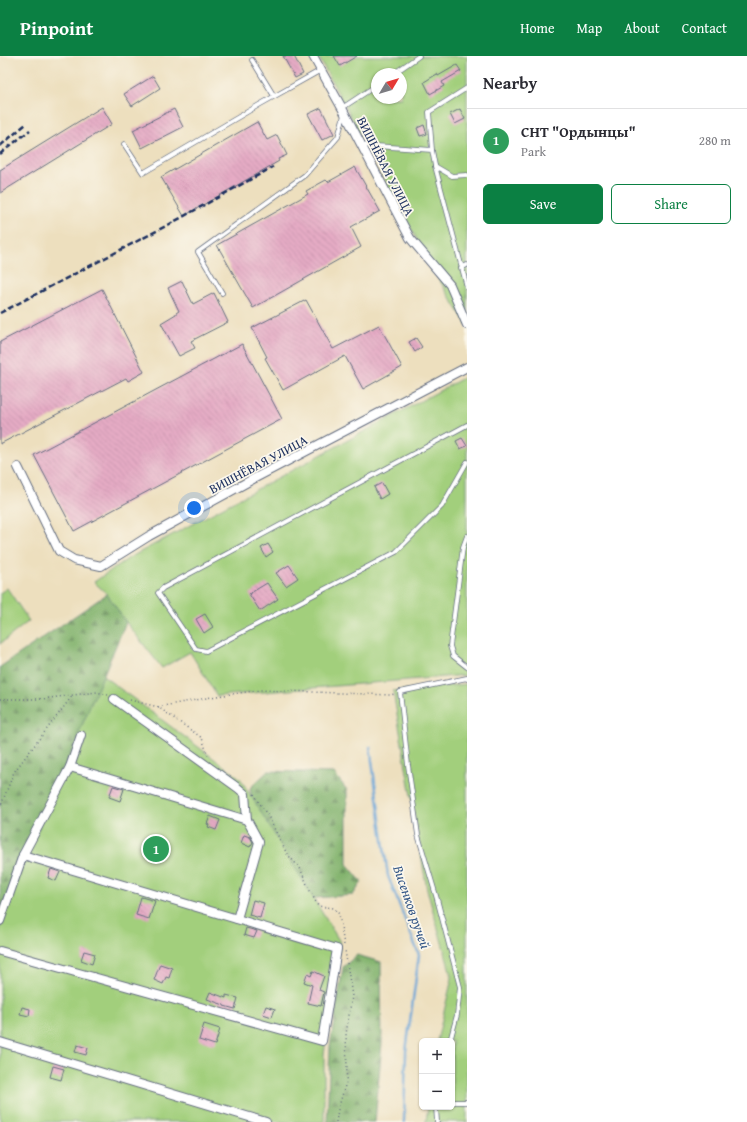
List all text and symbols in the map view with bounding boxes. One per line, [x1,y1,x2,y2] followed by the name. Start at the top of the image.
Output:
[20,14,93,42] text: Pinpoint
[520,18,555,38] text: Home
[577,18,602,38] text: Map
[624,18,660,38] text: About
[682,18,727,38] text: Contact
[371,68,407,104] north arrow
[483,70,537,95] text: Nearby
[352,113,419,219] street label: ВИШНЁВАЯ УЛИЦА
[521,121,636,142] text: СНТ "Ордынцы"
[493,131,499,150] text: 1
[699,131,731,150] text: 280 m
[521,142,546,161] text: Park
[483,184,603,224] button: Save
[611,184,731,224] button: Share
[206,430,311,498] street label: ВИШНЁВАЯ УЛИЦА
[184,498,204,518] your location
[143,834,169,864] pin: 1
[388,862,436,951] water label: Висенков ручей
[419,1038,455,1110] map controls
[419,1038,455,1074] button: +
[419,1074,455,1110] button: −

